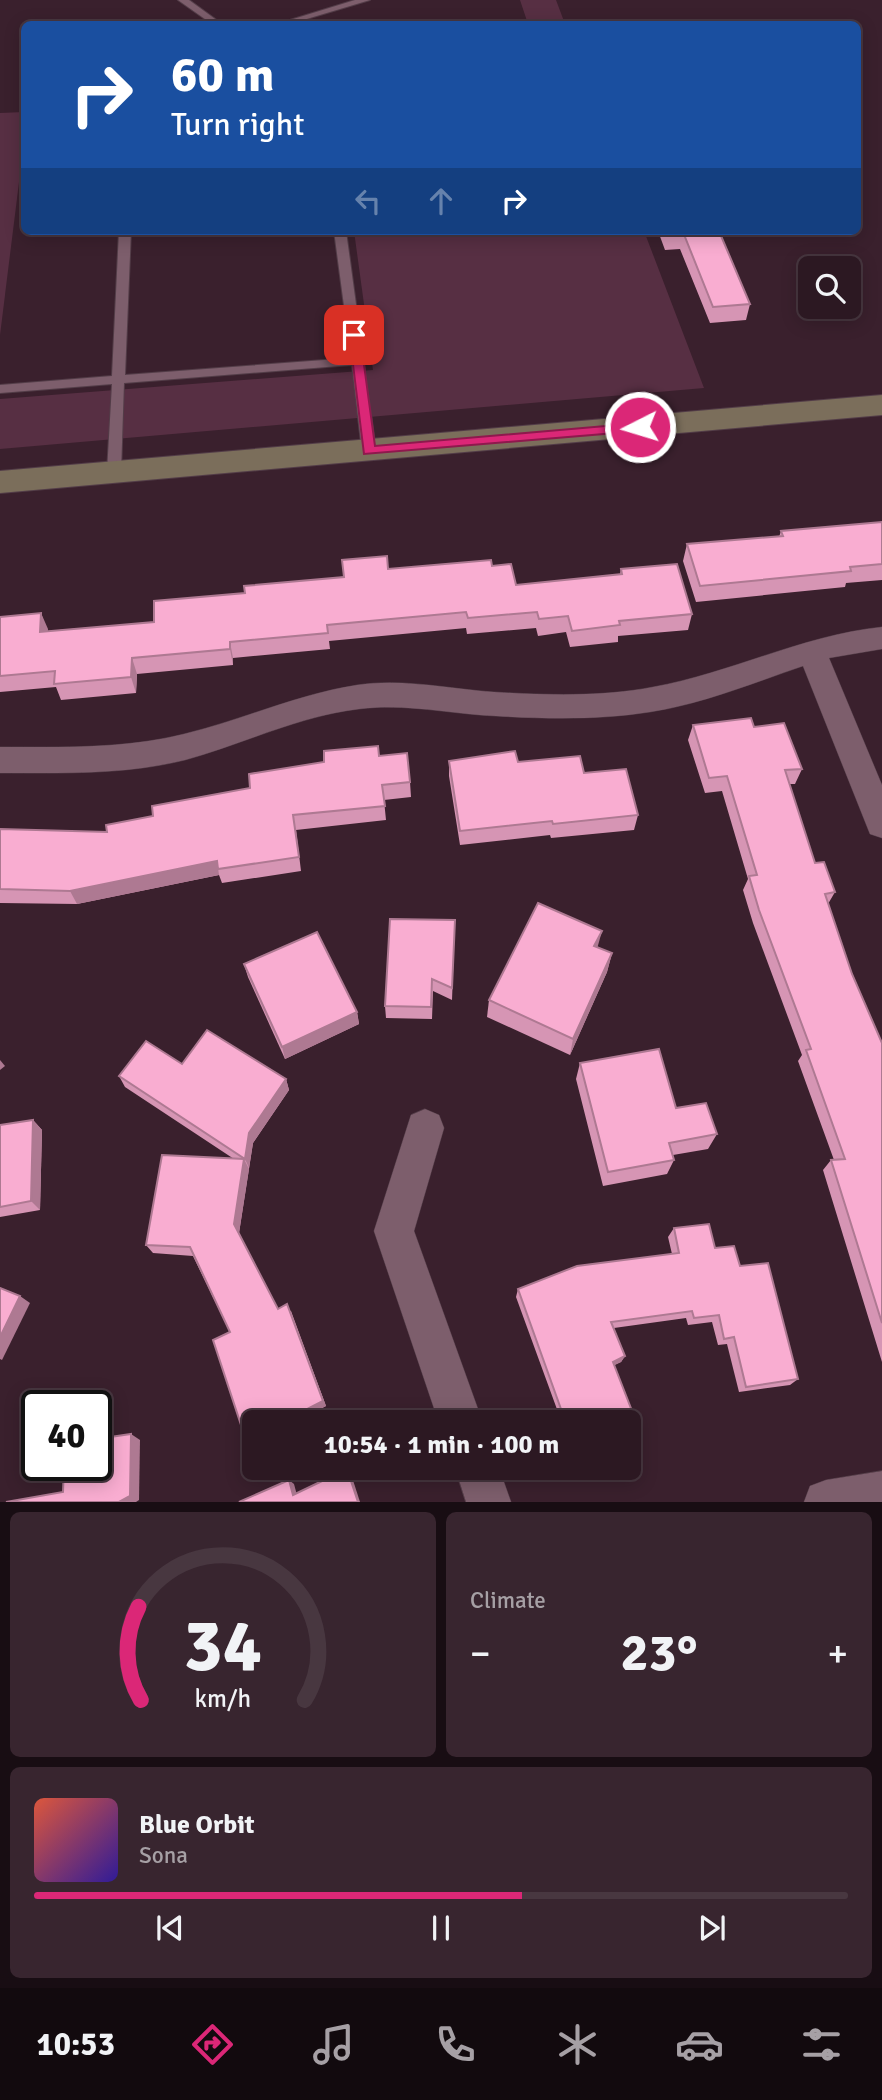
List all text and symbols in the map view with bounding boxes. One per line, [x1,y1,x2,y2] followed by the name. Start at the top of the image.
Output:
[171,45,274,105] text: 60 m
[56,49,147,140] icon: right
[171,105,304,144] text: Turn right
[349,182,387,220] icon: left
[422,182,460,220] icon: ahead
[495,182,533,220] icon: right
[798,256,861,319] map controls
[798,256,861,319] button: search
[324,305,384,365] pin
[335,316,373,354] icon: arrive
[603,390,677,464] position arrow
[21,1390,112,1481] speed limit sign: 40
[324,1429,559,1461] text: 10:54 · 1 min · 100 m
[470,1586,546,1615] text: Climate
[184,1603,262,1692] text: 34
[621,1621,697,1685] text: 23°
[470,1630,491,1677] text: −
[827,1630,848,1677] text: +
[195,1683,251,1714] text: km/h
[139,1809,255,1841] text: Blue Orbit
[139,1841,188,1870] text: Sona
[151,1909,189,1947] icon: previous
[422,1909,460,1947] icon: pause
[693,1909,731,1947] icon: next
[188,2020,237,2069] icon: directions
[309,2020,358,2069] icon: music
[431,2020,480,2069] icon: phone
[553,2020,602,2069] icon: climate
[675,2020,724,2069] icon: car
[797,2020,846,2069] icon: filters
[36,2025,115,2064] text: 10:53

